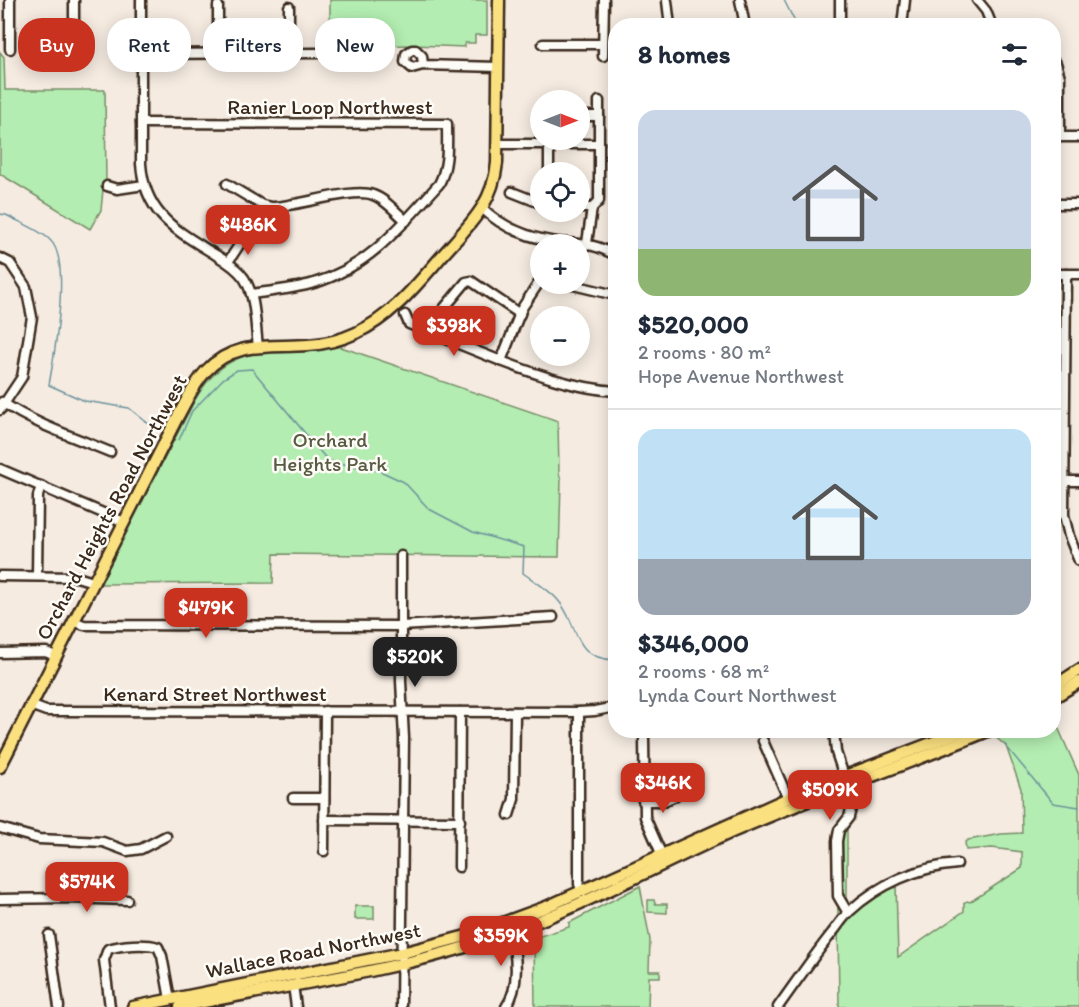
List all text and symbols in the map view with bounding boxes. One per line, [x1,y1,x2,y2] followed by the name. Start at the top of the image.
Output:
[18,18,95,72] chip: Buy
[107,18,191,72] chip: Rent
[203,18,303,72] chip: Filters
[315,18,395,72] chip: New
[638,38,730,70] text: 8 homes
[998,38,1031,71] icon: filters
[530,90,590,150] north arrow
[530,90,590,366] map controls
[227,94,433,119] street label: Ranier Loop Northwest
[781,149,889,257] icon: home
[530,162,590,222] button: locate
[206,205,290,256] pin: $486K
[220,212,276,236] text: $486K
[530,234,590,294] button: +
[412,306,496,357] pin: $398K
[530,306,590,366] button: −
[638,308,749,340] text: $520,000
[426,313,482,337] text: $398K
[638,340,771,364] text: 2 rooms · 80 m²
[638,364,844,388] text: Hope Avenue Northwest
[30,370,192,644] street label: Orchard Heights Road Northwest
[273,427,387,476] park label: Orchard Heights Park
[781,468,889,576] icon: home
[164,588,248,639] pin: $479K
[178,595,234,619] text: $479K
[638,627,749,659] text: $346,000
[373,637,457,688] pin: $520K
[387,644,443,668] text: $520K
[638,659,769,683] text: 2 rooms · 68 m²
[103,681,327,706] street label: Kenard Street Northwest
[638,683,837,707] text: Lynda Court Northwest
[621,763,705,814] pin: $346K
[635,770,691,794] text: $346K
[788,770,872,821] pin: $509K
[802,777,858,801] text: $509K
[45,862,129,913] pin: $574K
[59,869,115,893] text: $574K
[459,916,543,967] pin: $359K
[203,917,423,983] street label: Wallace Road Northwest
[474,923,528,947] text: $359K

